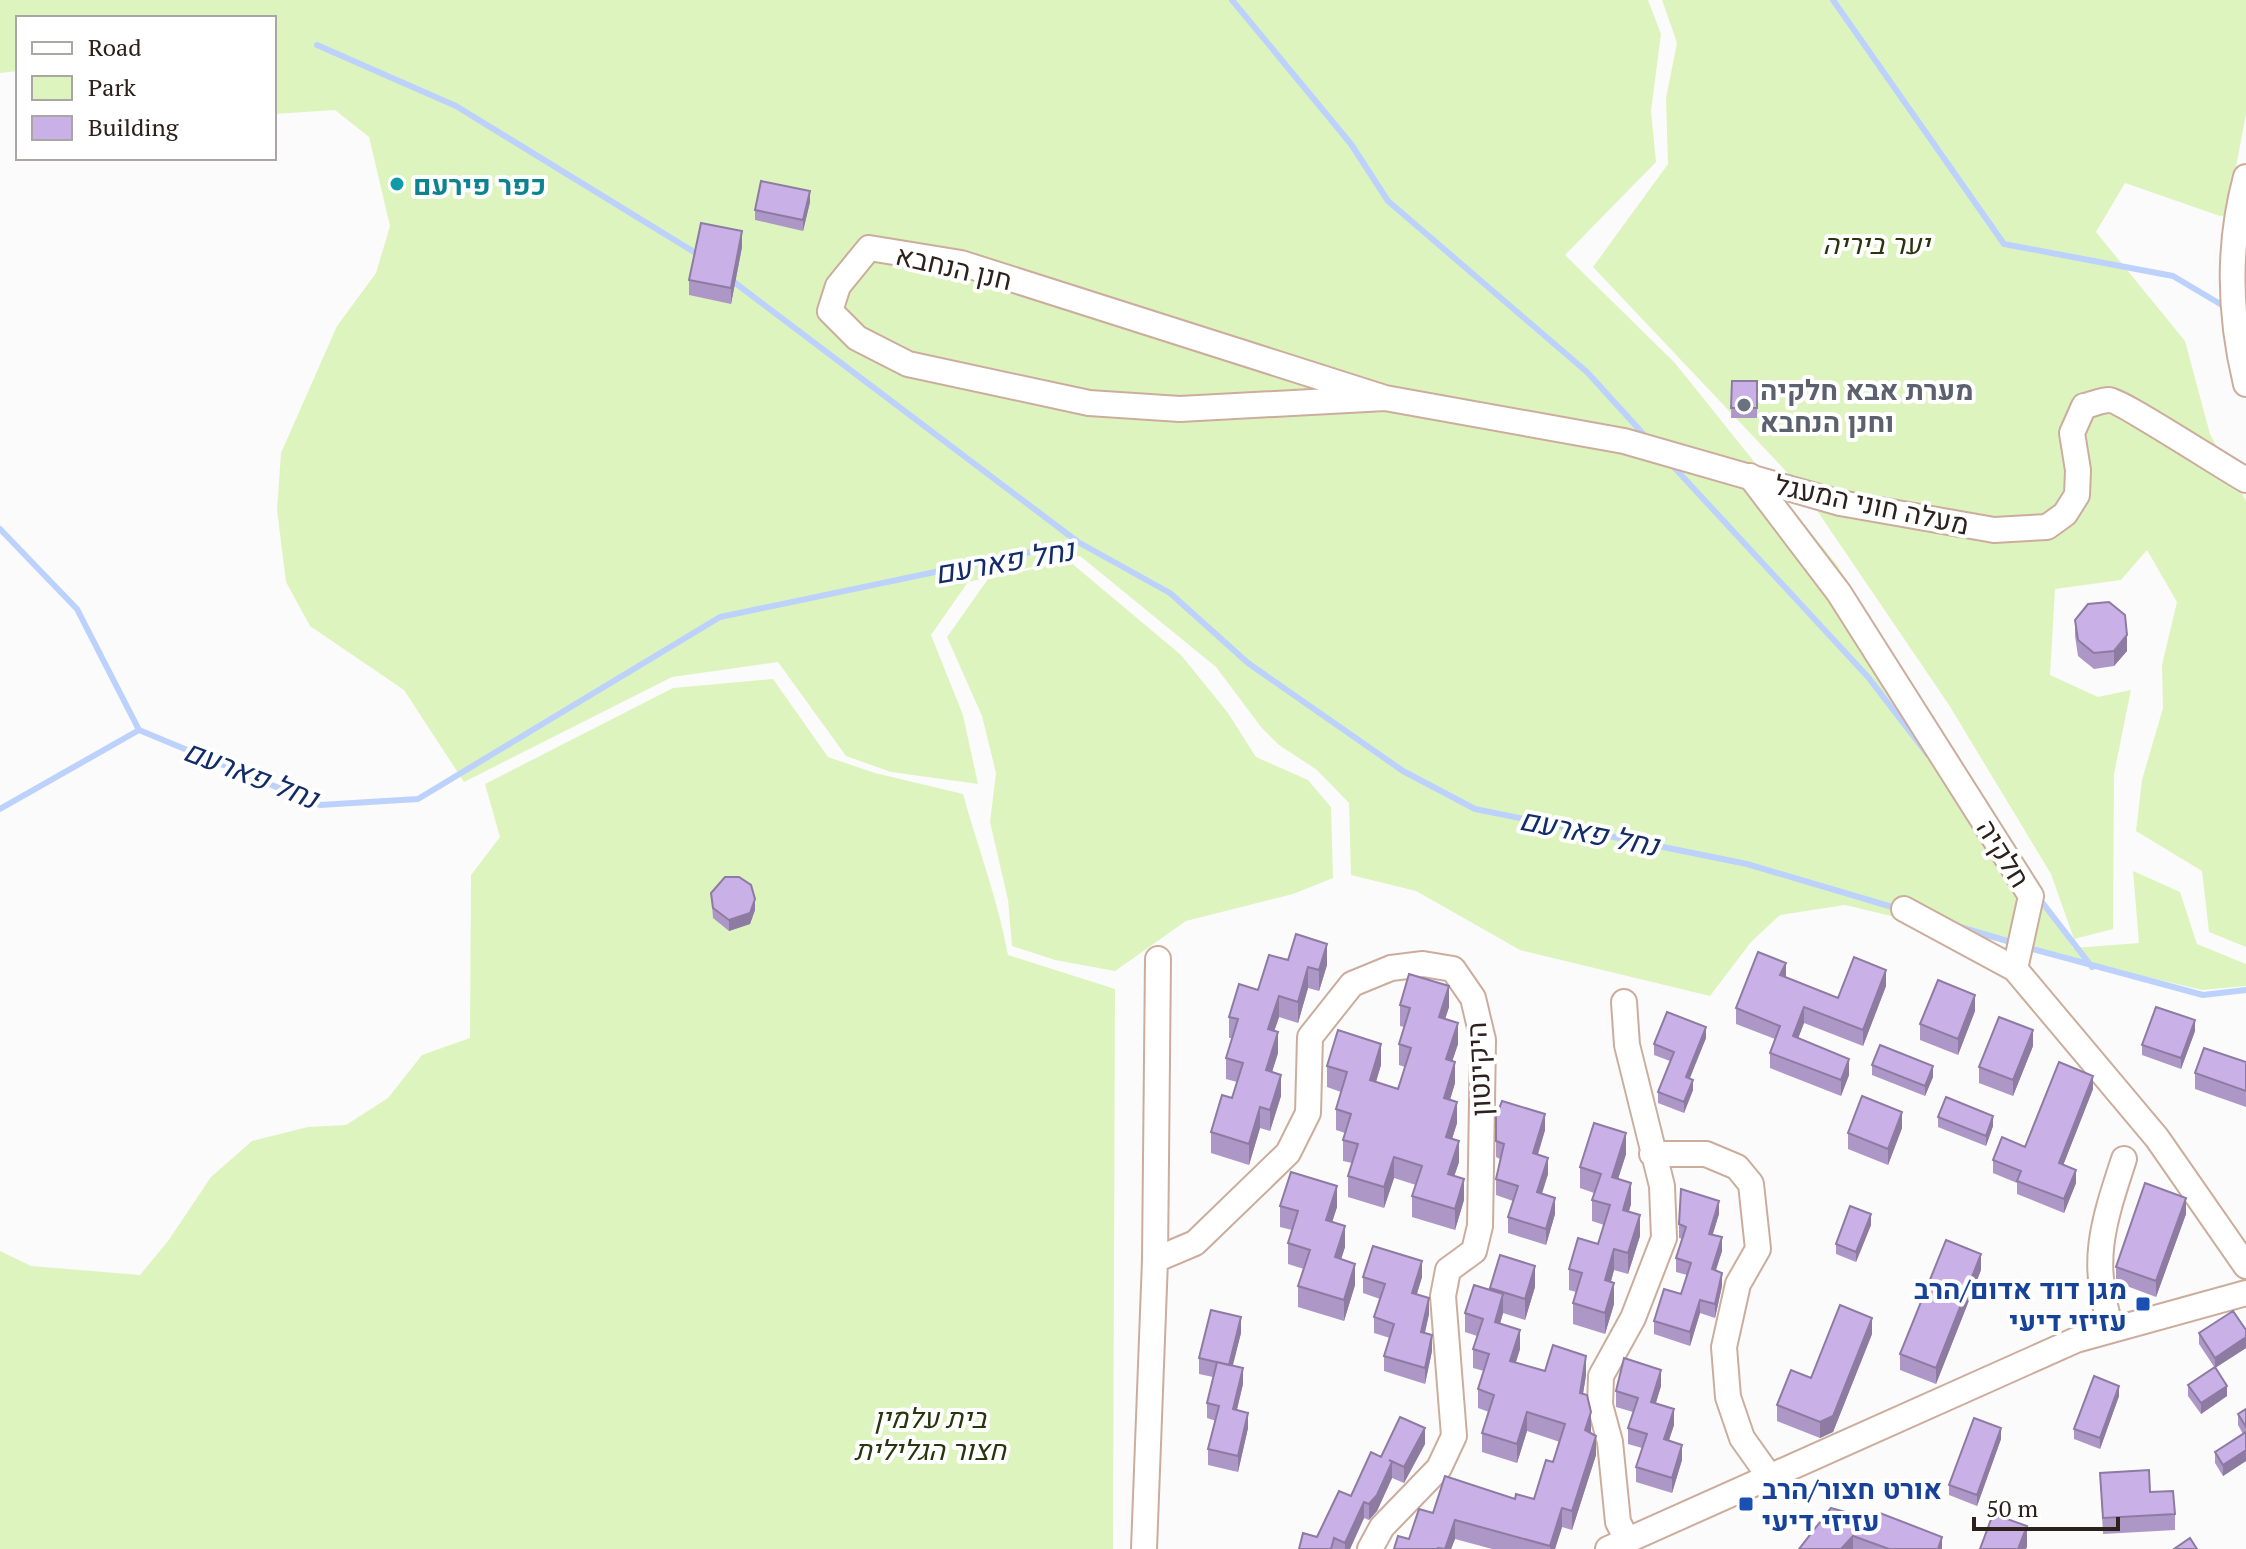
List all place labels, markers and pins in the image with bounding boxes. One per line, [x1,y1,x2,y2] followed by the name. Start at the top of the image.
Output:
[413,166,546,203] place label: כפר פירעם
[388,175,406,193] marker: כפר פירעם
[1760,371,1974,440] place label: מערת אבא חלקיה וחנן הנחבא
[1735,396,1753,414] marker: מערת אבא חלקיה וחנן הנחבא
[1914,1270,2127,1339] place label: מגן דוד אדום/הרב עזיזי דיעי
[2134,1295,2152,1313] marker: מגן דוד אדום/הרב עזיזי דיעי
[1762,1470,1942,1539] place label: אורט חצור/הרב עזיזי דיעי
[1737,1495,1755,1513] marker: אורט חצור/הרב עזיזי דיעי

